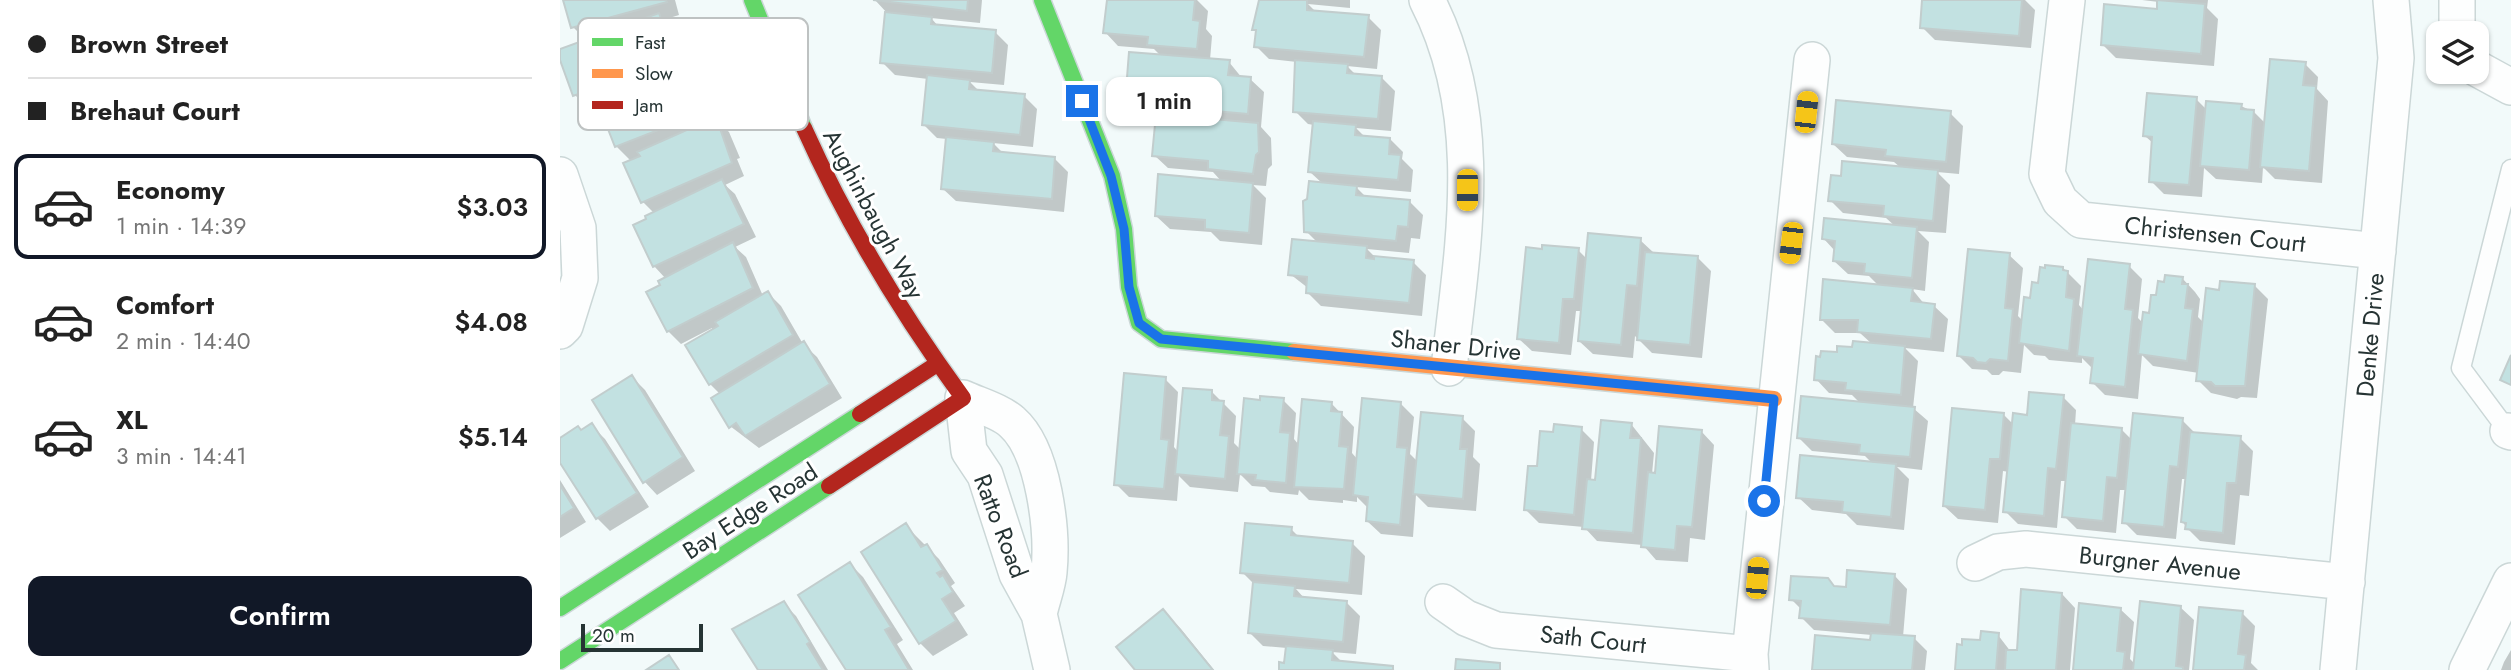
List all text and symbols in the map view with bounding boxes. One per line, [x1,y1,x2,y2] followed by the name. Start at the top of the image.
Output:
[578,18,808,130] legend
[2426,21,2489,84] map controls
[2426,21,2489,84] button: layers
[70,25,228,63] text: Brown Street
[635,29,666,56] text: Fast
[635,60,673,87] text: Slow
[1106,76,1222,126] callout: 1 min
[1136,84,1192,118] text: 1 min
[1066,85,1098,117] route end
[1794,90,1819,134] car
[70,92,240,130] text: Brehaut Court
[632,92,664,119] text: Jam
[814,123,934,305] street label: Aughinbaugh Way
[1457,169,1478,211] car
[116,171,225,209] text: Economy
[32,175,95,238] icon: car
[457,188,528,226] text: $3.03
[2123,207,2308,261] street label: Christensen Court
[116,209,246,243] text: 1 min · 14:39
[1779,221,1804,265] car
[2347,272,2393,398] street label: Denke Drive
[116,286,214,324] text: Comfort
[32,290,95,353] icon: car
[454,303,528,341] text: $4.08
[1389,321,1523,369] street label: Shaner Drive
[116,324,251,358] text: 2 min · 14:40
[116,401,148,439] text: XL
[32,405,95,468] icon: car
[458,418,528,456] text: $5.14
[116,439,247,473] text: 3 min · 14:41
[676,454,824,568] street label: Bay Edge Road
[965,469,1037,583] street label: Ratto Road
[1748,485,1780,517] route start
[2077,537,2243,589] street label: Burgner Avenue
[1745,556,1770,600] car
[28,576,532,656] button: Confirm
[1538,616,1648,662] street label: Sath Court
[581,621,704,653] scale bar
[592,622,635,649] text: 20 m

